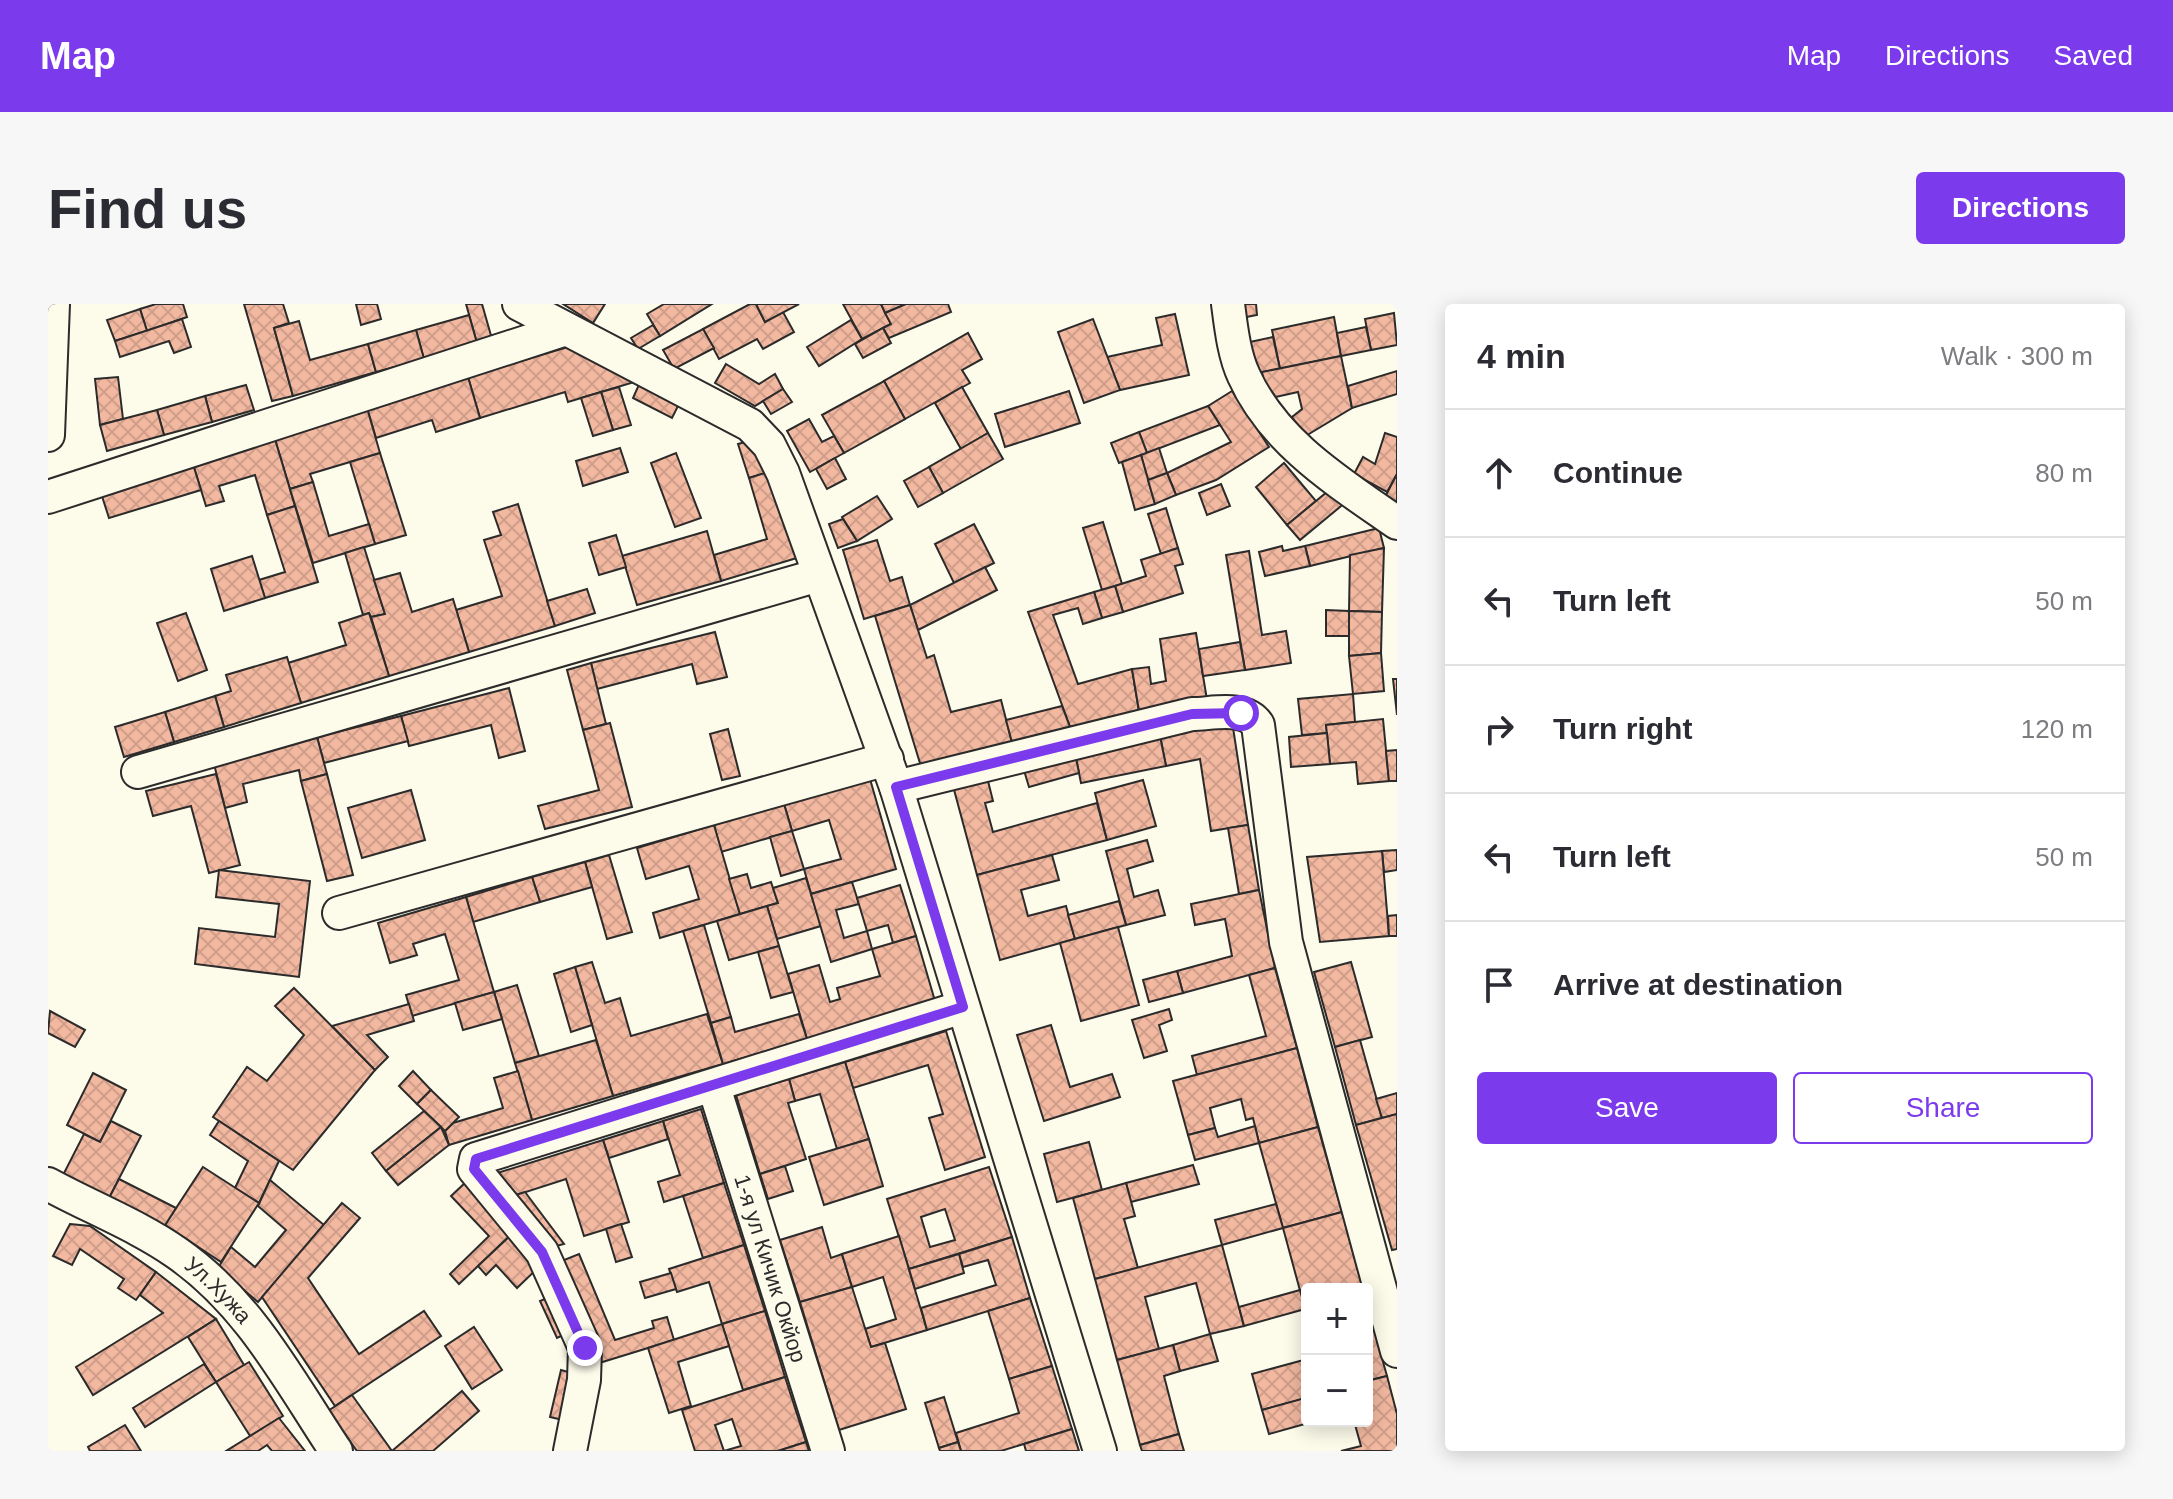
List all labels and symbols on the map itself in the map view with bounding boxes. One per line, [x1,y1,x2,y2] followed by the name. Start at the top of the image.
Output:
[1223,695,1259,731] route start
[730,1171,812,1365] street label: 1-я ул Кичик Окйор
[180,1251,258,1329] street label: Ул.Хужа
[567,1330,603,1366] route end

